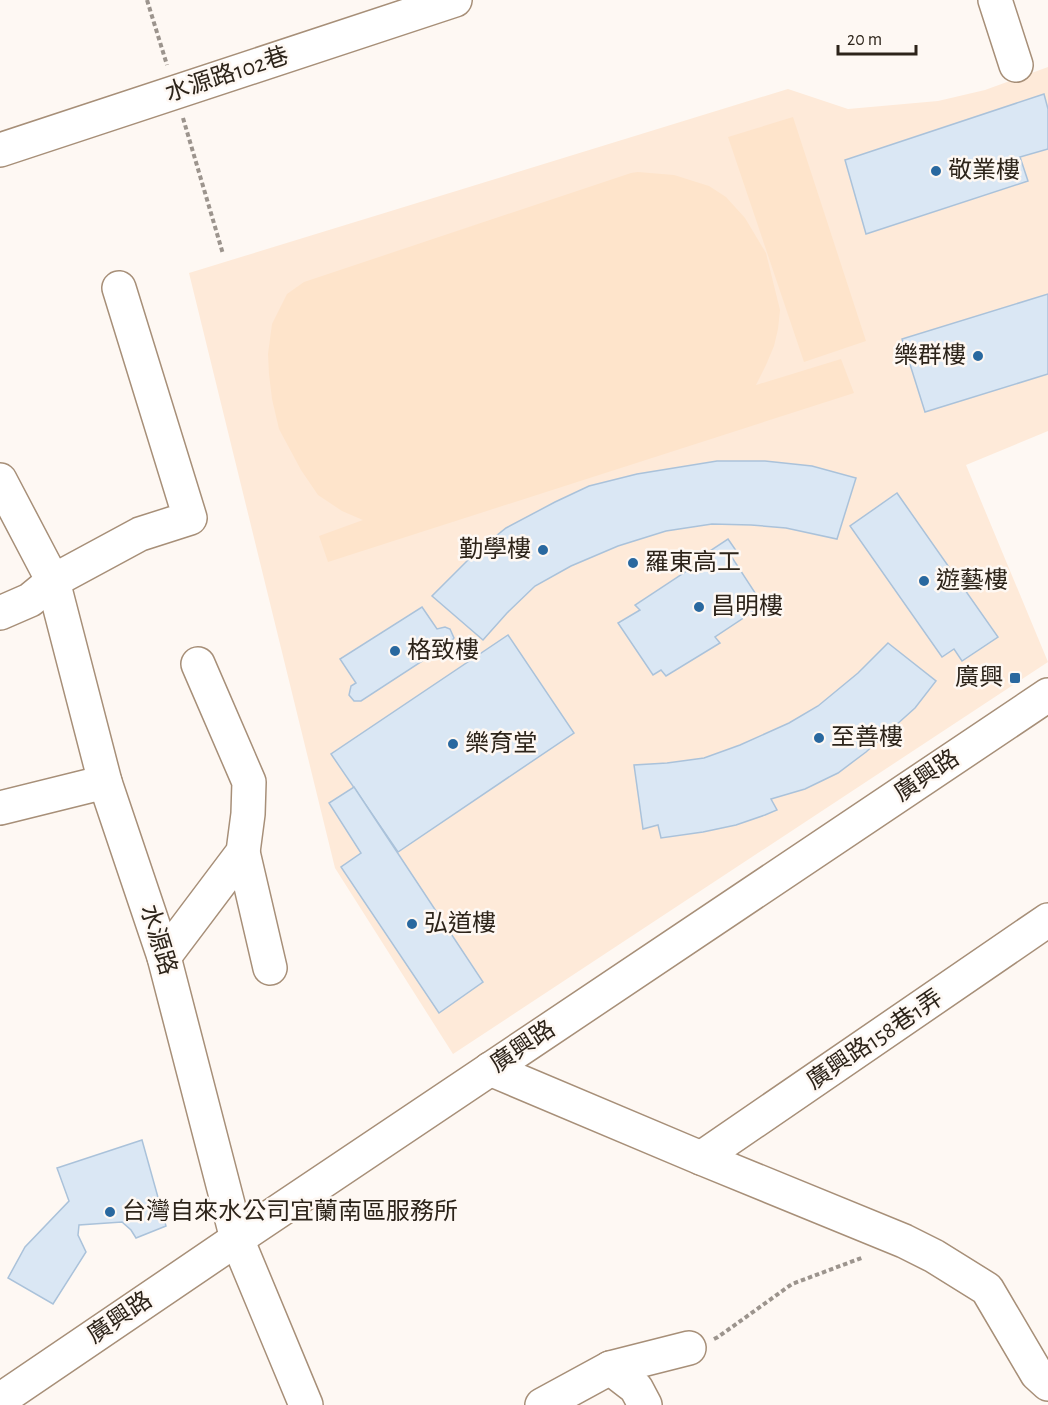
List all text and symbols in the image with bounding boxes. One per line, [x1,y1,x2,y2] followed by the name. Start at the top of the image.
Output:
[838,18,916,56] scale bar
[847,31,882,49] text: 20 m
[162,42,292,106] street label: 水源路102巷
[948,157,1020,183] place label: 敬業樓
[929,164,943,178] marker: 敬業樓
[894,342,966,368] place label: 樂群樓
[971,349,985,363] marker: 樂群樓
[459,536,531,562] place label: 勤學樓
[536,543,550,557] marker: 勤學樓
[645,549,741,575] place label: 羅東高工
[626,556,640,570] marker: 羅東高工
[936,567,1008,593] place label: 遊藝樓
[917,574,931,588] marker: 遊藝樓
[711,593,783,619] place label: 昌明樓
[692,600,706,614] marker: 昌明樓
[407,637,479,663] place label: 格致樓
[388,644,402,658] marker: 格致樓
[955,664,1003,690] place label: 廣興
[1008,671,1022,685] marker: 廣興
[831,724,903,750] place label: 至善樓
[465,730,537,756] place label: 樂育堂
[812,731,826,745] marker: 至善樓
[446,737,460,751] marker: 樂育堂
[889,744,964,806] street label: 廣興路
[136,901,182,978] street label: 水源路
[424,910,496,936] place label: 弘道樓
[405,917,419,931] marker: 弘道樓
[802,984,947,1094] street label: 廣興路158巷1弄
[485,1015,560,1077] street label: 廣興路
[122,1198,458,1224] place label: 台灣自來水公司宜蘭南區服務所
[103,1205,117,1219] marker: 台灣自來水公司宜蘭南區服務所
[82,1286,157,1348] street label: 廣興路

